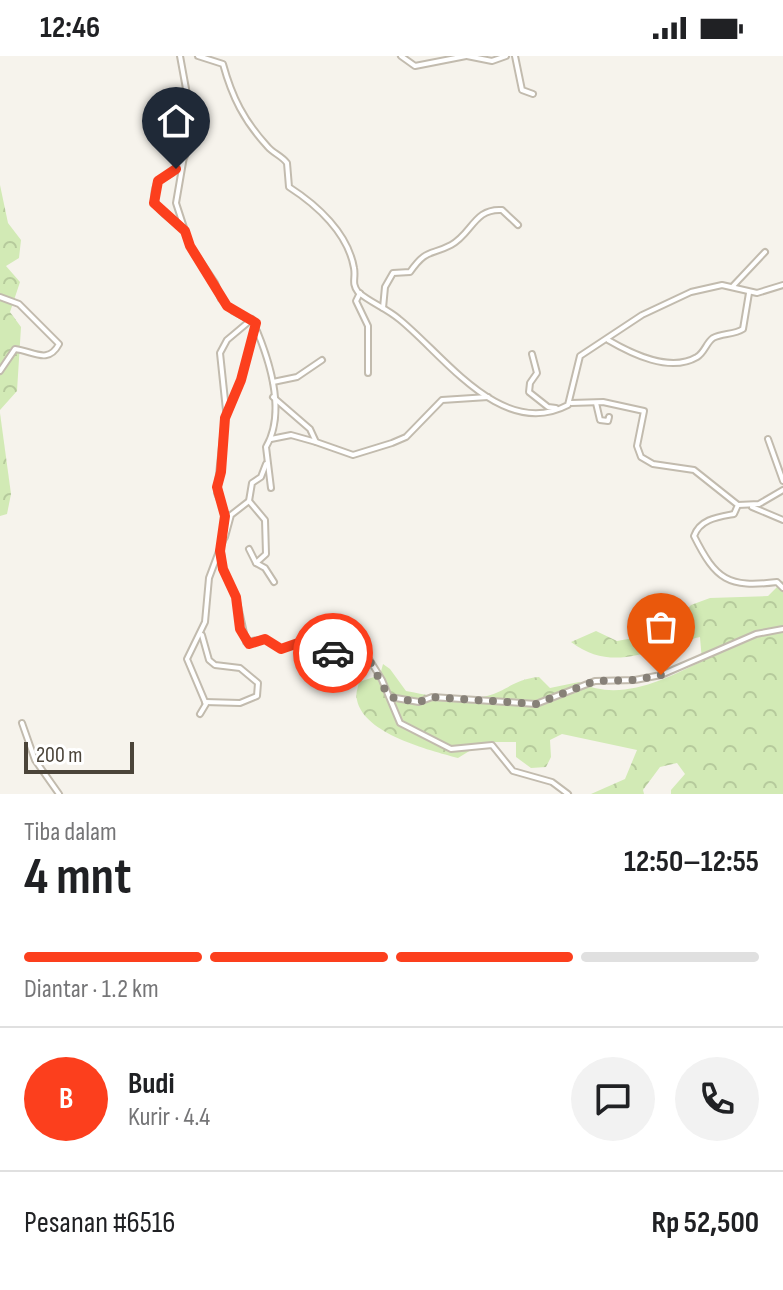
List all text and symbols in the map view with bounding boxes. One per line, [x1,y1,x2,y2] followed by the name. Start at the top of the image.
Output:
[40,10,100,46] text: 12:46
[142,87,210,169] pin
[154,99,198,143] icon: home
[627,593,695,675] pin
[639,605,683,649] icon: bag
[293,613,373,693] courier
[311,631,355,675] icon: car
[24,738,134,774] scale bar
[36,742,82,769] text: 200 m
[24,817,117,848] text: Tiba dalam
[624,844,759,880] text: 12:50–12:55
[24,846,131,909] text: 4 mnt
[24,974,159,1005] text: Diantar · 1.2 km
[571,1057,655,1141] button: chat
[675,1057,759,1141] button: phone
[128,1066,175,1102] text: Budi
[59,1081,73,1117] text: B
[128,1102,210,1133] text: Kurir · 4.4
[24,1205,175,1241] text: Pesanan #6516
[651,1205,759,1241] text: Rp 52,500

